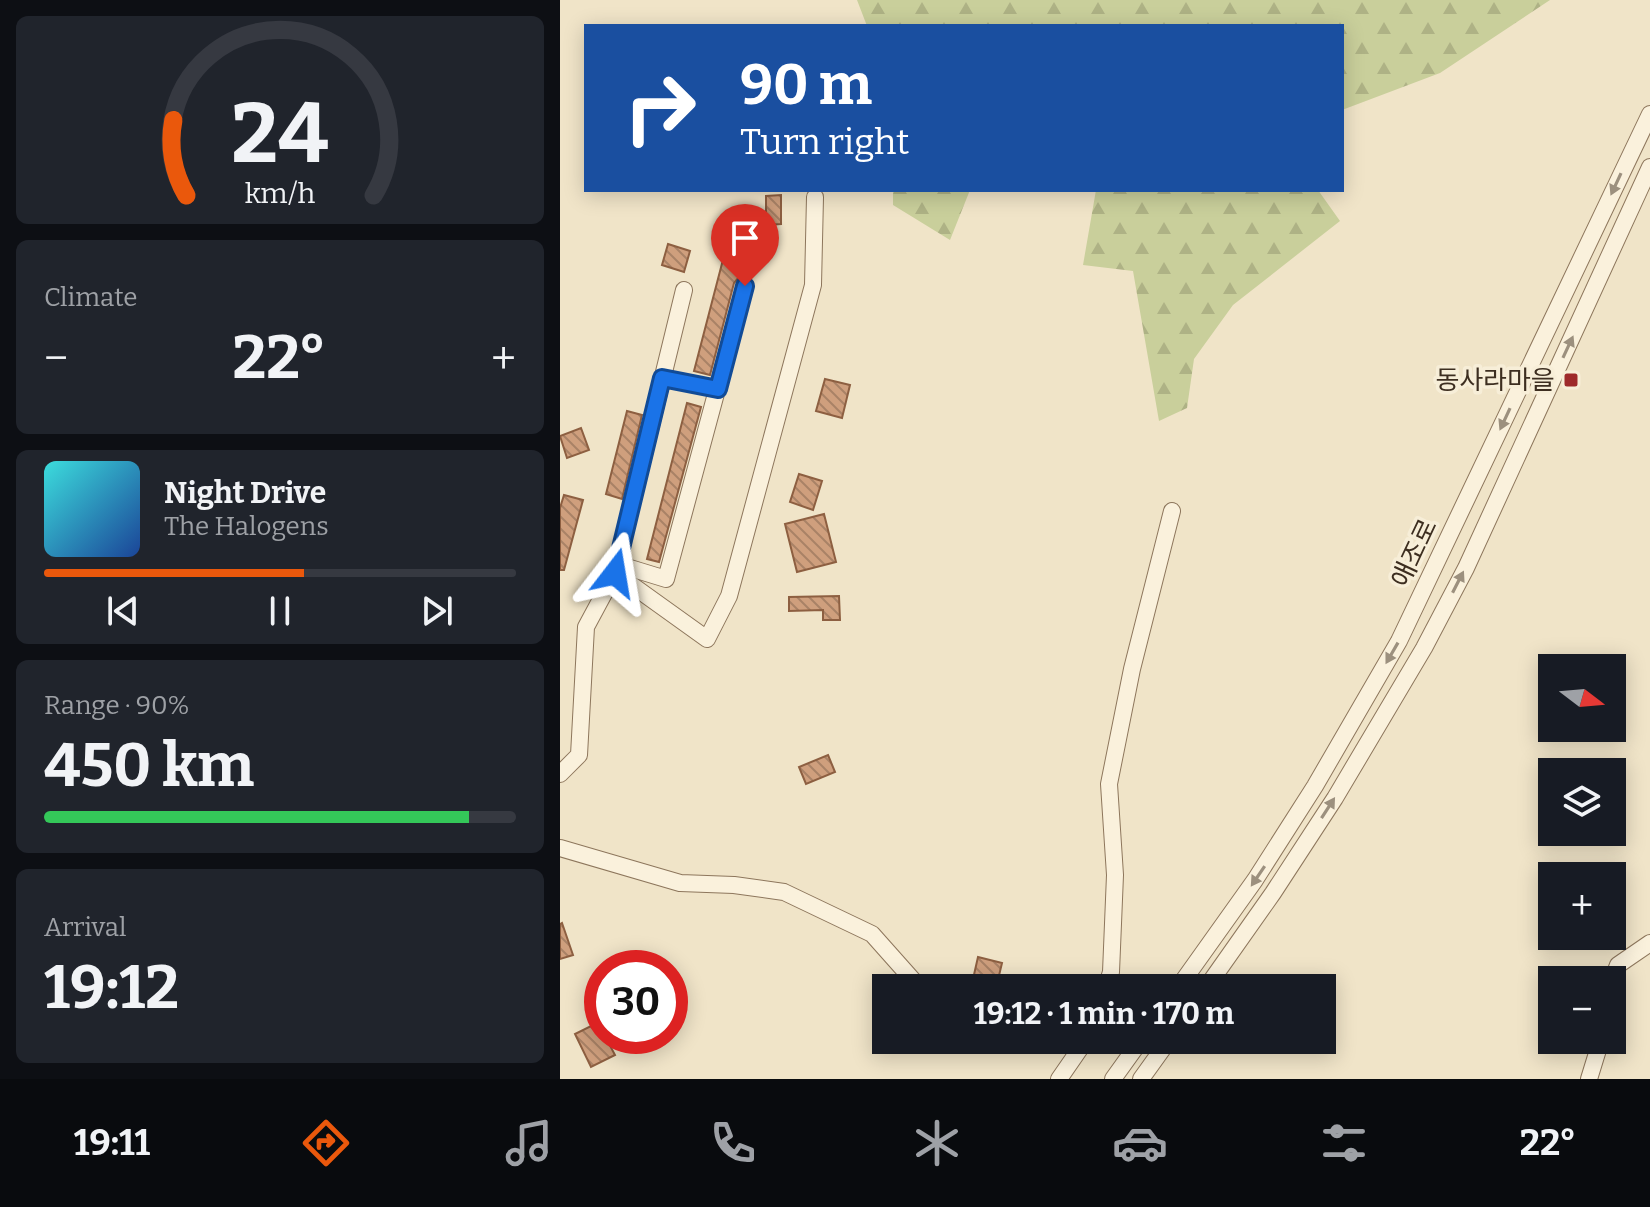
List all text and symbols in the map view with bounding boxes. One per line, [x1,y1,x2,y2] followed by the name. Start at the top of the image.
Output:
[740,52,872,119] text: 90 m
[608,56,712,160] icon: right
[231,84,329,184] text: 24
[740,120,909,164] text: Turn right
[1610,173,1623,196] one-way arrow
[245,176,316,211] text: km/h
[711,204,779,286] pin
[723,216,767,260] icon: arrive
[44,282,138,313] text: Climate
[233,322,327,394] text: 22°
[44,332,68,385] text: −
[491,332,516,385] text: +
[1561,335,1574,358] one-way arrow
[1435,365,1555,396] place label: 동사라마을
[1562,371,1580,389] marker: 동사라마을
[1498,407,1512,431] one-way arrow
[164,475,326,511] text: Night Drive
[164,511,329,542] text: The Halogens
[1385,514,1444,592] street label: 애조로
[573,531,657,615] position arrow
[1451,571,1464,594] one-way arrow
[101,589,145,633] icon: previous
[258,589,302,633] icon: pause
[415,589,459,633] icon: next
[1385,642,1399,664] one-way arrow
[1538,654,1626,742] north arrow
[1538,654,1626,1054] map controls
[44,690,190,721] text: Range · 90%
[44,730,254,802] text: 450 km
[1538,758,1626,846] button: layers
[1321,797,1335,819] one-way arrow
[1538,862,1626,950] button: +
[1250,865,1265,886] one-way arrow
[44,912,126,943] text: Arrival
[584,950,688,1054] speed limit sign: 30
[44,952,179,1024] text: 19:12
[1538,966,1626,1054] button: −
[974,996,1234,1032] text: 19:12 · 1 min · 170 m
[298,1115,354,1171] icon: directions
[501,1115,557,1171] icon: music
[705,1115,761,1171] icon: phone
[909,1115,965,1171] icon: climate
[1112,1115,1168,1171] icon: car
[1316,1115,1372,1171] icon: filters
[74,1121,150,1165] text: 19:11
[1520,1121,1576,1165] text: 22°

